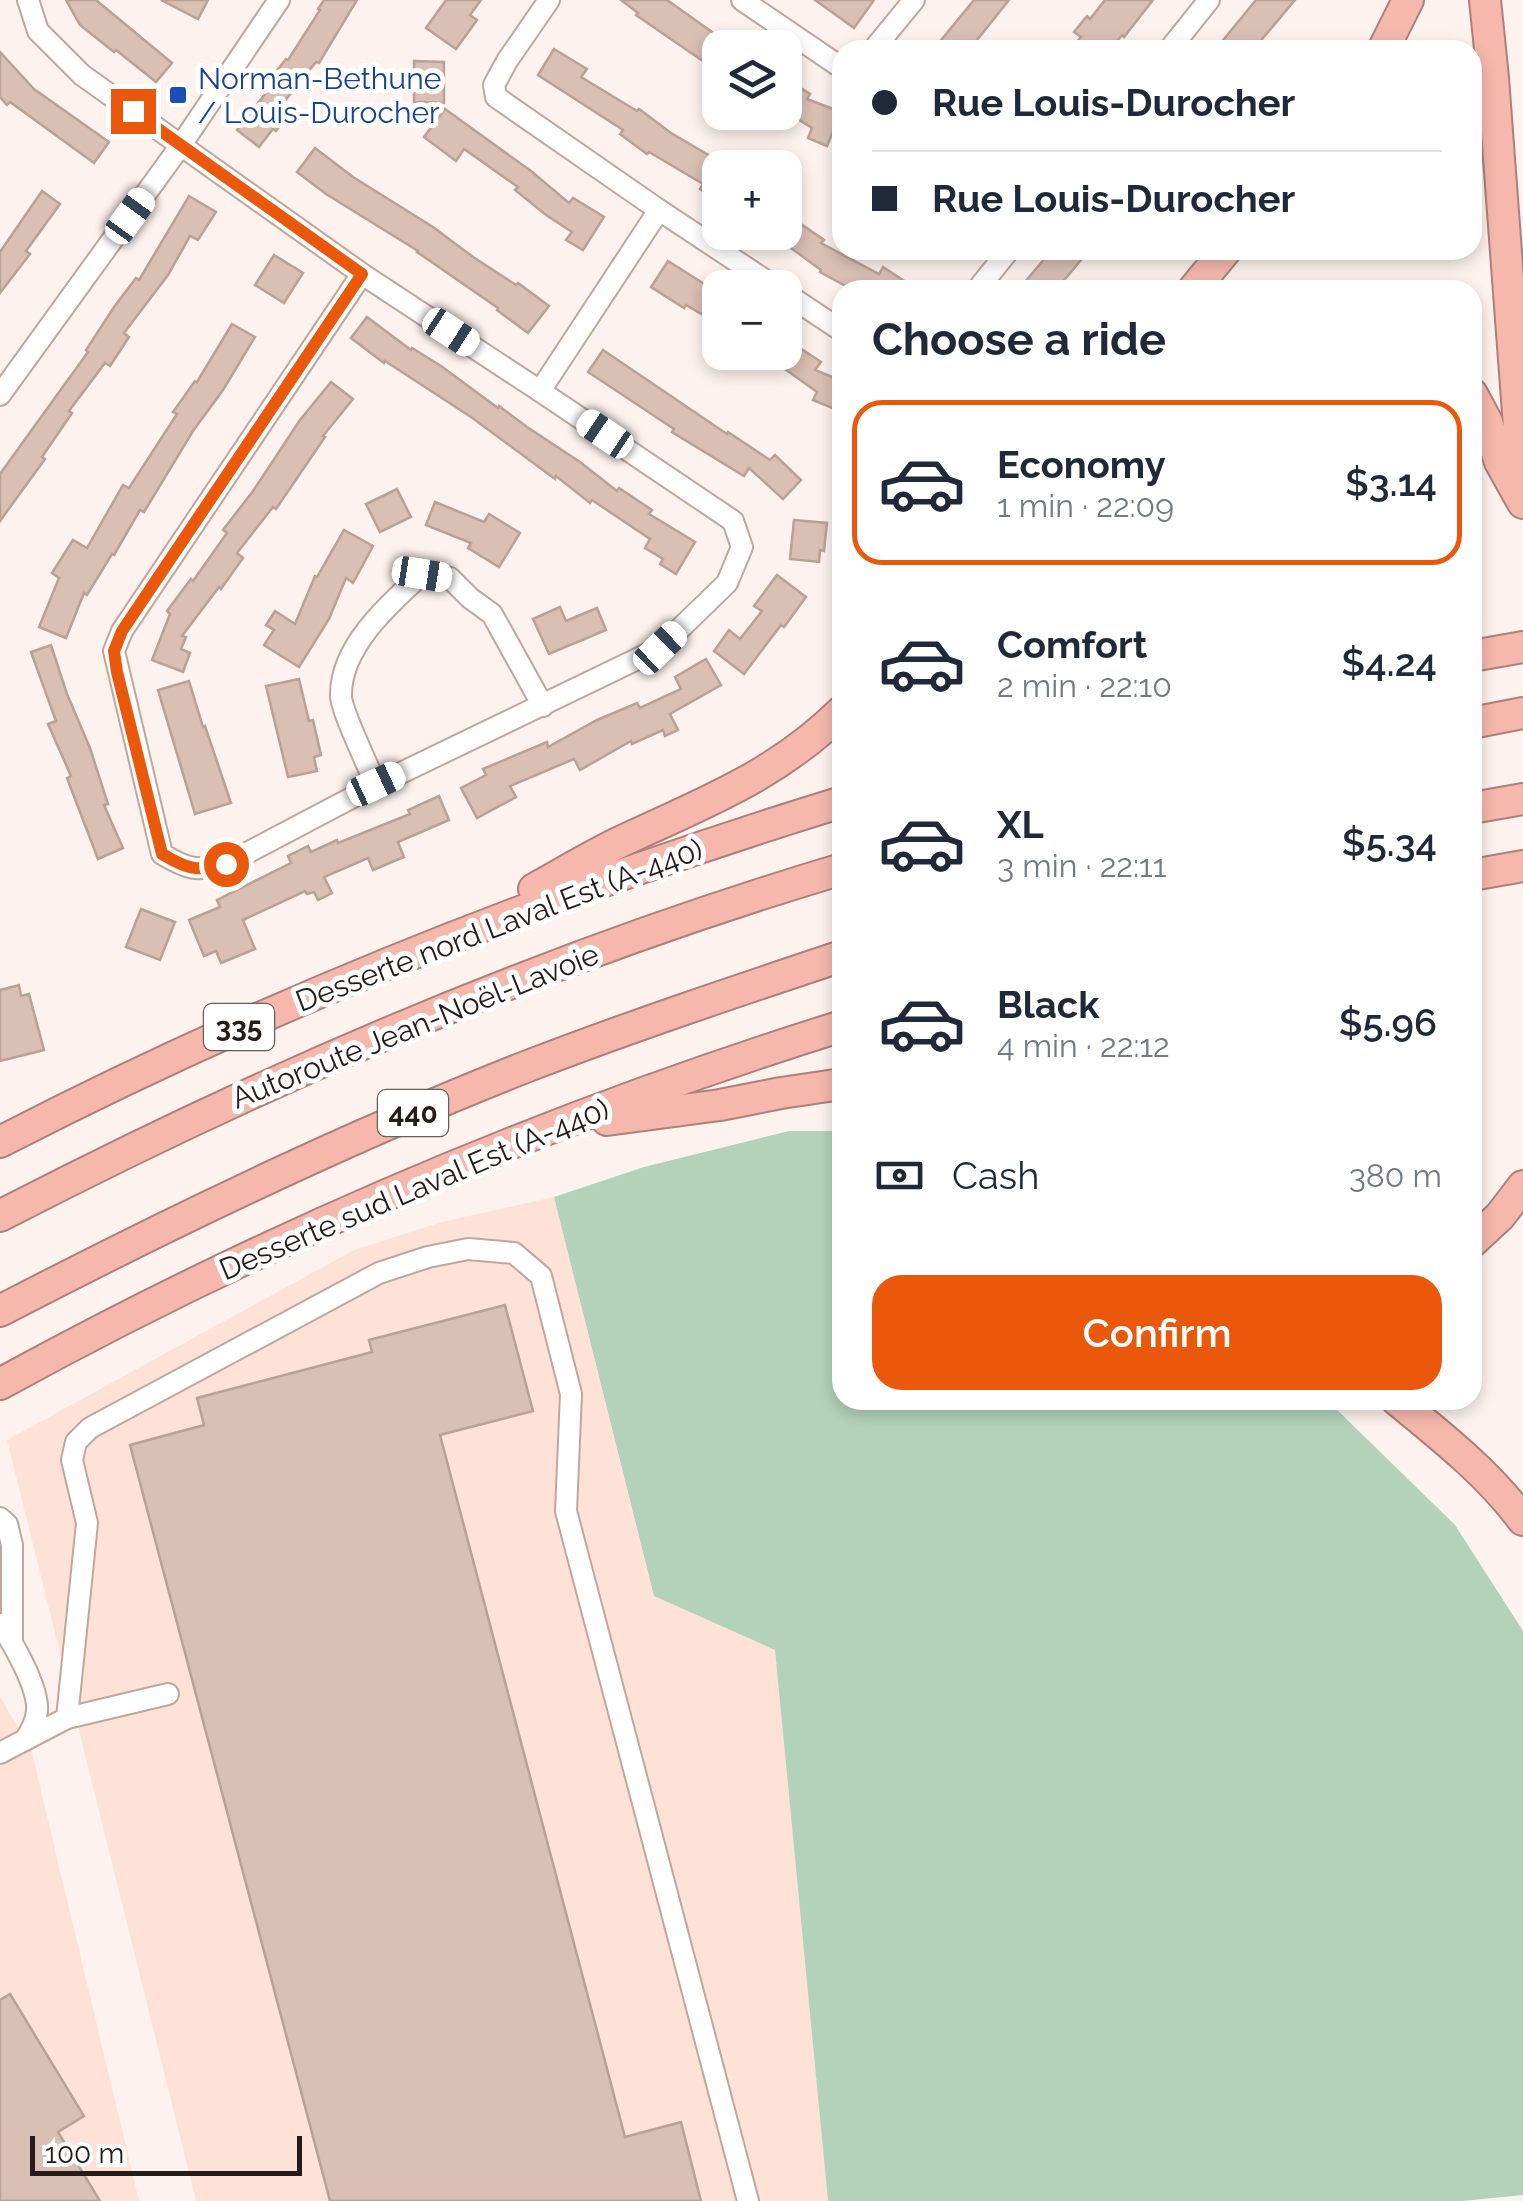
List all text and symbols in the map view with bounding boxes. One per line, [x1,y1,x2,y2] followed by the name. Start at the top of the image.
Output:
[702,30,802,370] map controls
[702,30,802,130] button: layers
[198,61,441,130] place label: Norman-Bethune / Louis-Durocher
[932,80,1295,125] text: Rue Louis-Durocher
[167,84,189,106] marker: Norman-Bethune / Louis-Durocher
[111,89,156,134] route end
[702,150,802,250] button: +
[932,176,1295,221] text: Rue Louis-Durocher
[100,183,160,249] car
[702,270,802,370] button: −
[418,303,484,361] car
[872,313,1166,366] text: Choose a ride
[572,405,638,463] car
[877,438,967,528] icon: car
[997,442,1166,487] text: Economy
[1345,460,1437,505] text: $3.14
[997,487,1174,524] text: 1 min · 22:09
[390,554,454,594] car
[628,616,692,680] car
[877,618,967,708] icon: car
[997,622,1147,667] text: Comfort
[1341,640,1437,685] text: $4.24
[997,667,1172,704] text: 2 min · 22:10
[342,758,410,810] car
[877,798,967,888] icon: car
[997,802,1044,847] text: XL
[1342,820,1437,865] text: $5.34
[291,831,707,1019] street label: Desserte nord Laval Est (A-440)
[204,842,249,887] route start
[997,847,1166,884] text: 3 min · 22:11
[226,936,604,1116] street label: Autoroute Jean-Noël-Lavoie
[877,978,967,1068] icon: car
[997,982,1099,1027] text: Black
[1339,1000,1437,1045] text: $5.96
[204,1004,274,1050] road number: 335
[997,1027,1170,1064] text: 4 min · 22:12
[378,1090,448,1136] road number: 440
[214,1091,614,1287] street label: Desserte sud Laval Est (A-440)
[872,1148,927,1203] icon: cash
[952,1153,1039,1198] text: Cash
[1349,1157,1442,1194] text: 380 m
[872,1275,1442,1390] button: Confirm
[30,2131,302,2176] scale bar
[45,2137,124,2170] text: 100 m

